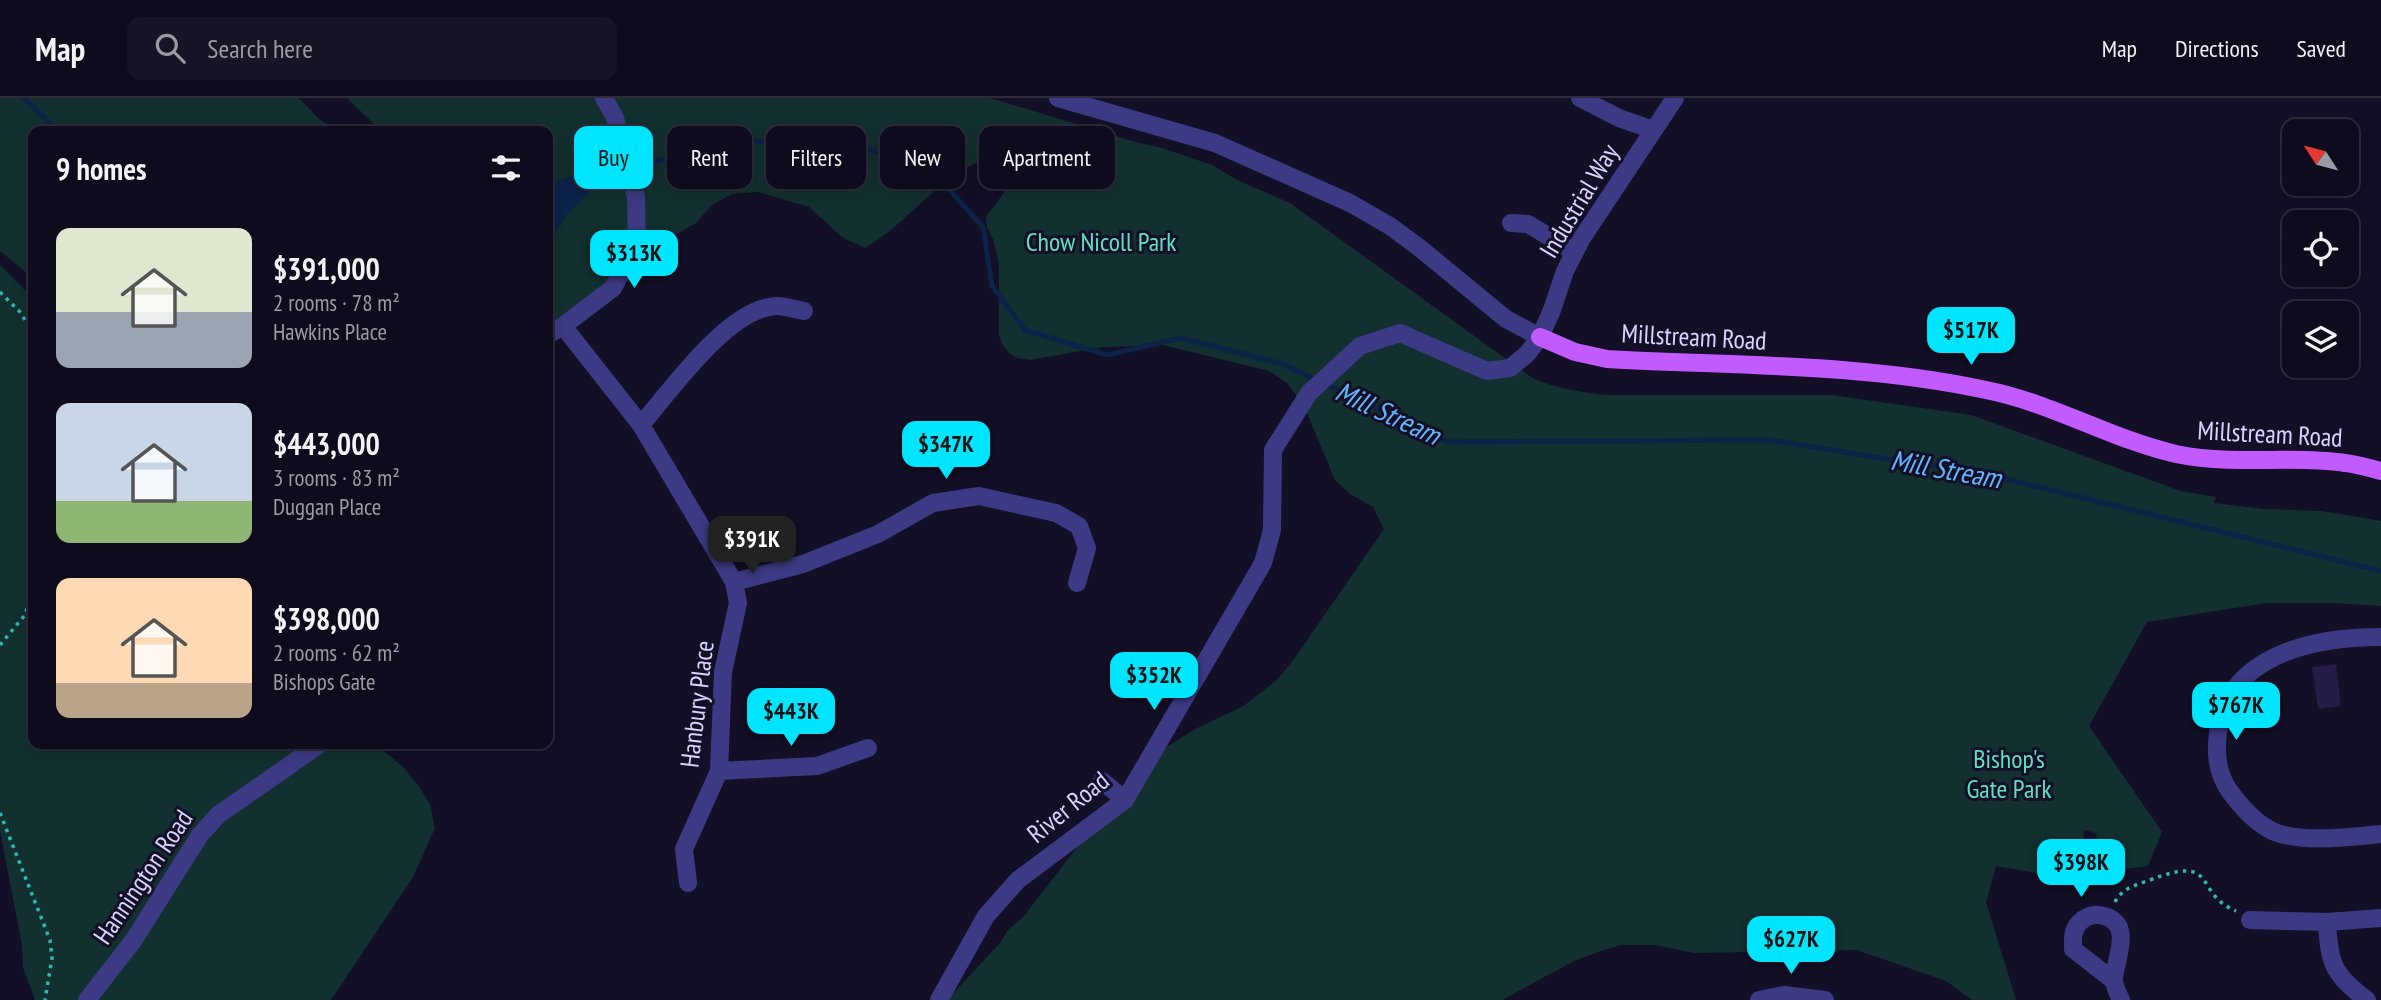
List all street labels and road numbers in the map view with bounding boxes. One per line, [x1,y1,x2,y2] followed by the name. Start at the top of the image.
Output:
[1532,138,1626,264] street label: Industrial Way
[1621,316,1767,357] street label: Millstream Road
[2197,413,2343,454] street label: Millstream Road
[672,639,721,769] street label: Hanbury Place
[1020,764,1115,850] street label: River Road
[86,803,200,950] street label: Hannington Road

